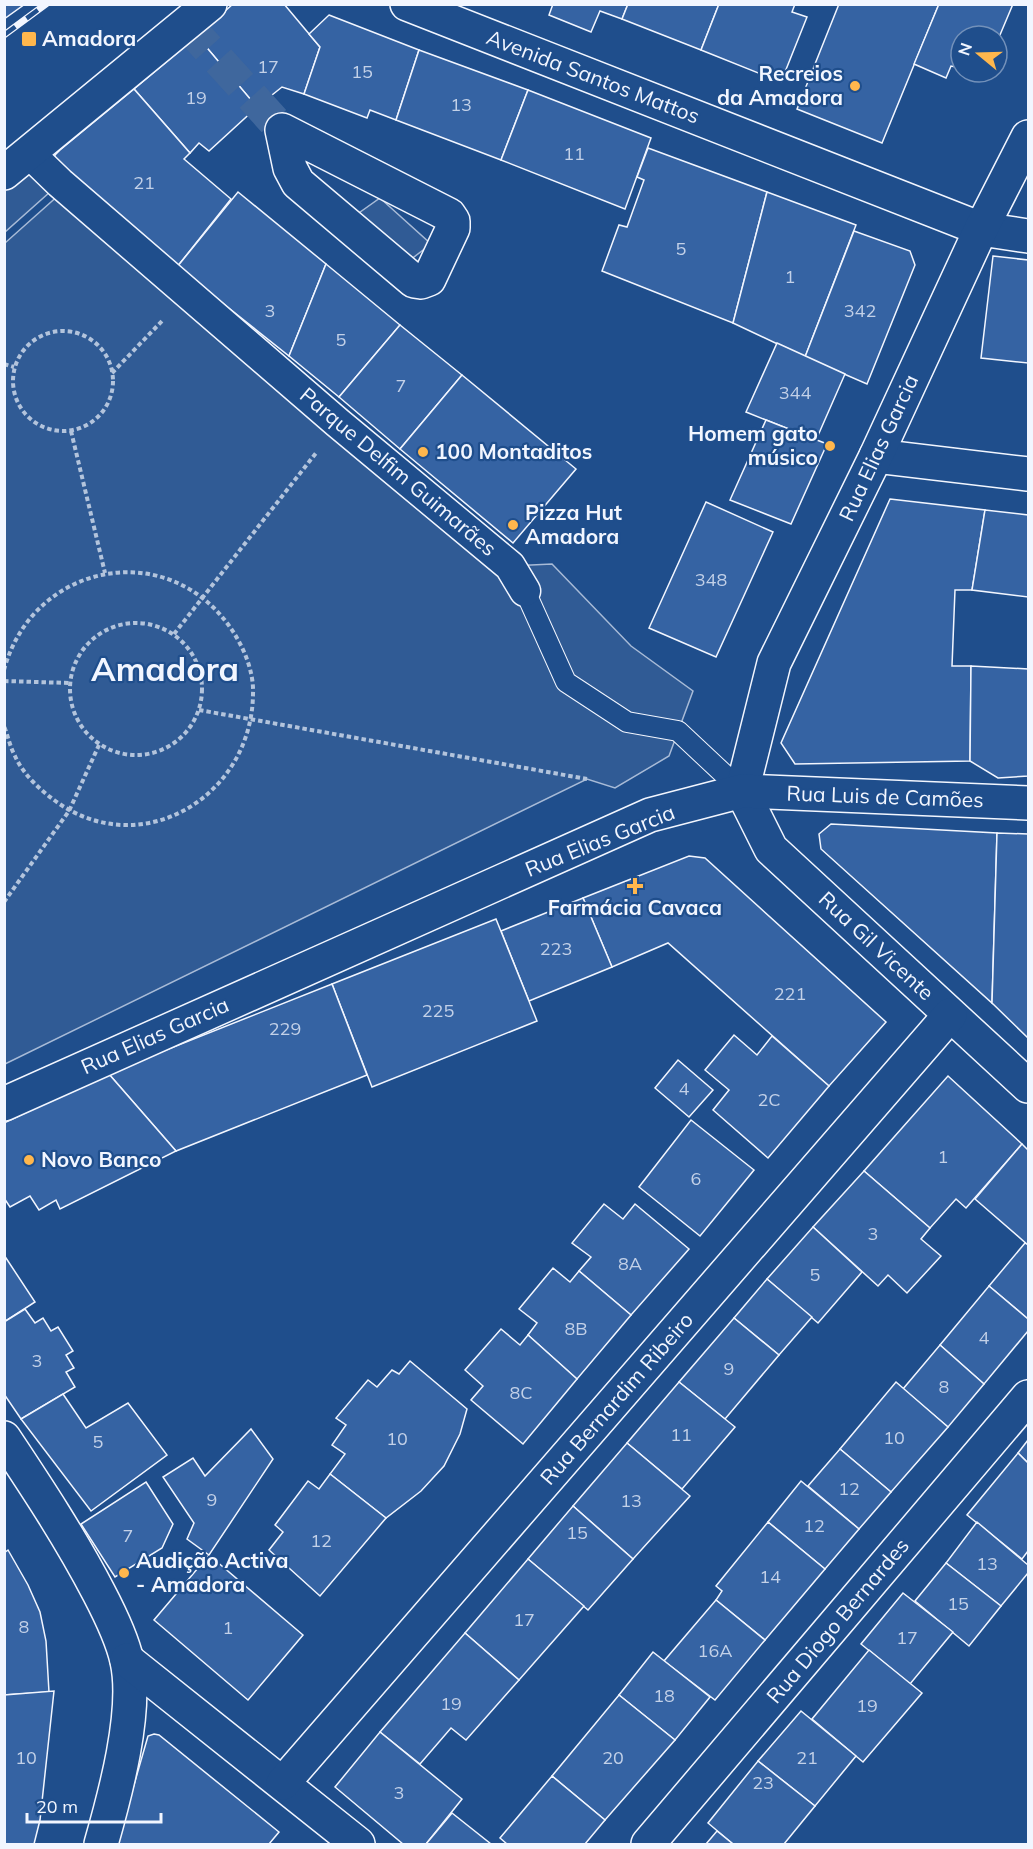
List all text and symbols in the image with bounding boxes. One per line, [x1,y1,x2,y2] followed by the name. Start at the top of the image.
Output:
[483,23,703,129] street label: Avenida Santos Mattos
[949,24,1009,84] north arrow
[42,25,136,51] place label: Amadora
[20,30,38,48] marker: Amadora
[953,40,976,58] text: N
[257,55,279,78] house number: 17
[351,60,373,83] house number: 15
[717,60,843,110] place label: Recreios da Amadora
[848,79,862,93] marker: Recreios da Amadora
[185,86,207,109] house number: 19
[450,93,472,116] house number: 13
[563,142,585,165] house number: 11
[133,171,155,194] house number: 21
[676,237,687,260] house number: 5
[785,265,795,288] house number: 1
[265,299,275,322] house number: 3
[844,299,876,322] house number: 342
[336,328,347,351] house number: 5
[833,370,923,525] street label: Rua Elias Garcia
[396,374,406,397] house number: 7
[295,381,502,561] street label: Parque Delfim Guimarães
[779,381,811,404] house number: 344
[688,420,818,470] place label: Homem gato músico
[435,438,592,464] place label: 100 Montaditos
[823,439,837,453] marker: Homem gato músico
[416,445,430,459] marker: 100 Montaditos
[525,499,622,549] place label: Pizza Hut Amadora
[506,518,520,532] marker: Pizza Hut Amadora
[695,568,727,591] house number: 348
[91,648,239,689] district label: Amadora
[786,780,984,812] street label: Rua Luis de Camões
[521,798,678,882] street label: Rua Elias Garcia
[628,879,642,893] marker: Farmácia Cavaca
[814,885,940,1005] street label: Rua Gil Vicente
[548,894,722,920] place label: Farmácia Cavaca
[540,937,572,960] house number: 223
[774,982,806,1005] house number: 221
[77,991,233,1079] street label: Rua Elias Garcia
[422,999,454,1022] house number: 225
[269,1017,301,1040] house number: 229
[679,1077,690,1100] house number: 4
[757,1088,781,1111] house number: 2C
[938,1145,948,1168] house number: 1
[41,1146,161,1172] place label: Novo Banco
[22,1153,36,1167] marker: Novo Banco
[691,1167,701,1190] house number: 6
[868,1222,878,1245] house number: 3
[618,1252,642,1275] house number: 8A
[810,1263,821,1286] house number: 5
[534,1307,698,1490] street label: Rua Bernardim Ribeiro
[564,1317,588,1340] house number: 8B
[979,1326,990,1349] house number: 4
[32,1349,42,1372] house number: 3
[724,1357,734,1380] house number: 9
[939,1375,949,1398] house number: 8
[509,1381,533,1404] house number: 8C
[670,1423,692,1446] house number: 11
[883,1426,905,1449] house number: 10
[386,1427,408,1450] house number: 10
[93,1430,104,1453] house number: 5
[838,1477,860,1500] house number: 12
[207,1488,217,1511] house number: 9
[620,1489,642,1512] house number: 13
[803,1514,825,1537] house number: 12
[566,1521,588,1544] house number: 15
[123,1524,133,1547] house number: 7
[310,1529,332,1552] house number: 12
[761,1532,914,1708] street label: Rua Diogo Bernardes
[136,1547,289,1597] place label: Audição Activa - Amadora
[976,1552,998,1575] house number: 13
[759,1565,781,1588] house number: 14
[117,1566,131,1580] marker: Audição Activa - Amadora
[947,1592,969,1615] house number: 15
[513,1608,535,1631] house number: 17
[19,1615,29,1638] house number: 8
[223,1616,233,1639] house number: 1
[896,1626,918,1649] house number: 17
[698,1639,732,1662] house number: 16A
[653,1684,675,1707] house number: 18
[440,1692,462,1715] house number: 19
[856,1694,878,1717] house number: 19
[15,1746,37,1769] house number: 10
[602,1746,624,1769] house number: 20
[796,1746,818,1769] house number: 21
[752,1771,774,1794] house number: 23
[394,1781,404,1804] house number: 3
[27,1786,160,1824] scale bar
[36,1795,78,1818] text: 20 m

